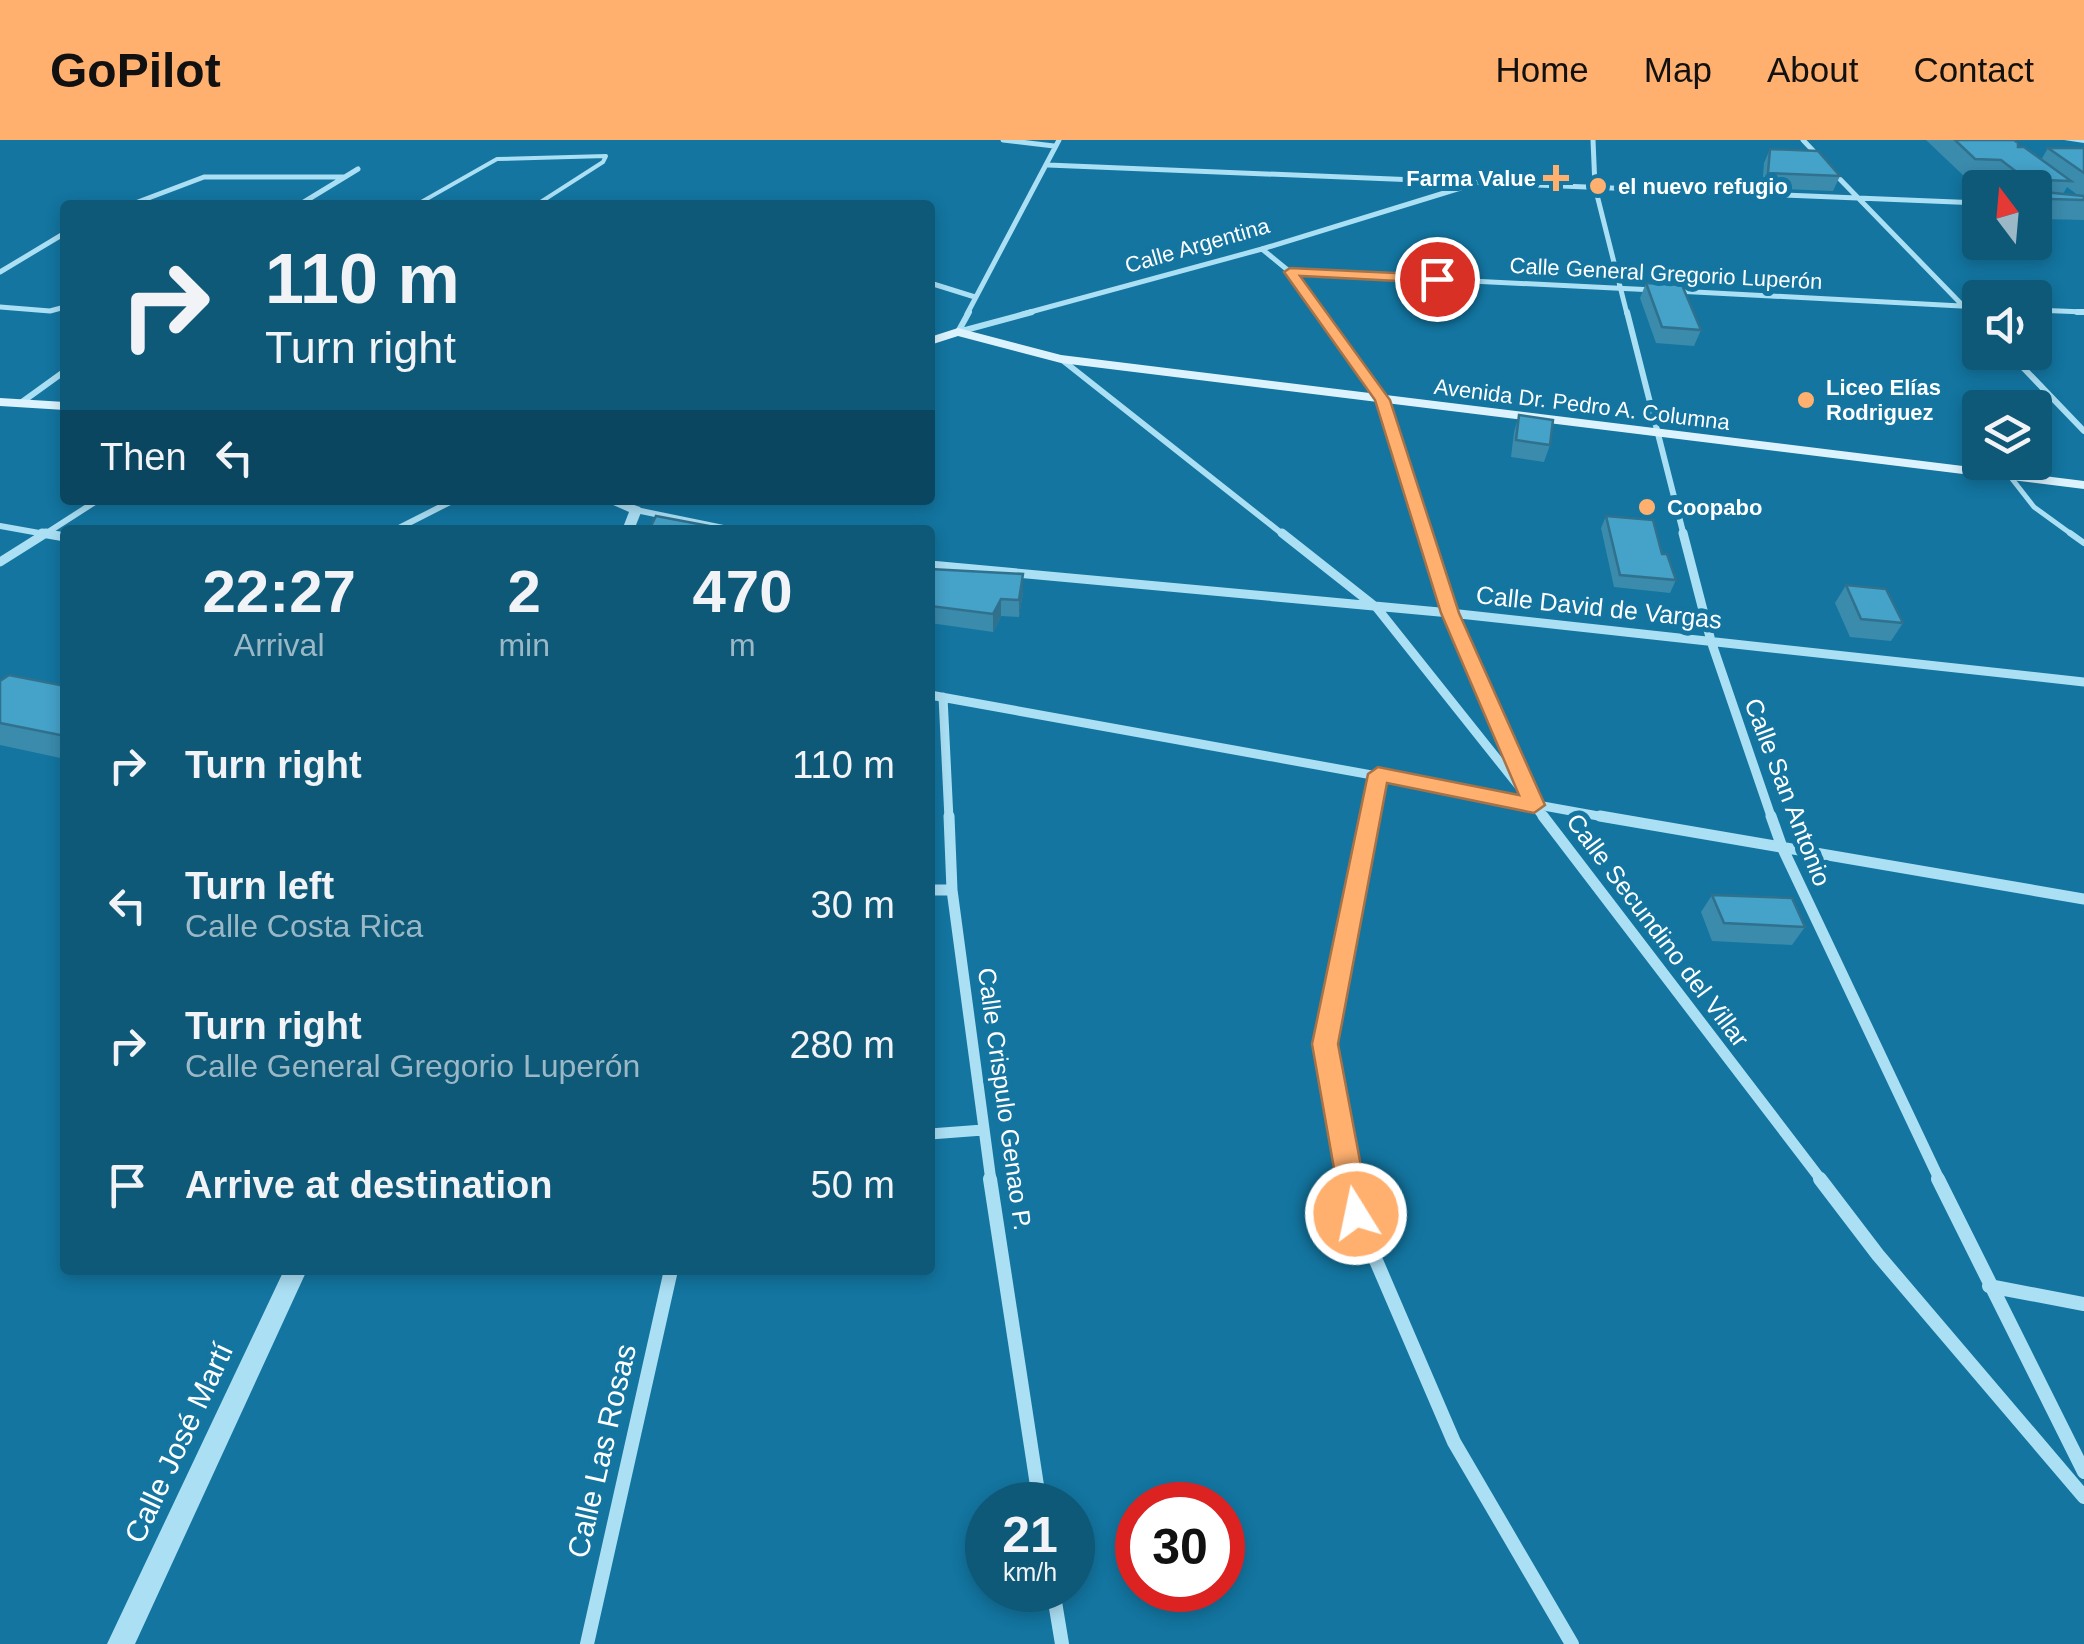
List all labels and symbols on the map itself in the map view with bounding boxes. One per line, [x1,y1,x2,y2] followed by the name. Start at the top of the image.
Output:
[1406,166,1536,191] place label: Farma Value
[1545,167,1567,189] marker: Farma Value
[1962,170,2052,260] north arrow
[1618,174,1788,199] place label: el nuevo refugio
[1587,175,1609,197] marker: el nuevo refugio
[1122,213,1273,278] street label: Calle Argentina
[1395,237,1480,322] pin
[1509,253,1823,294] street label: Calle General Gregorio Luperón
[1433,374,1732,435] street label: Avenida Dr. Pedro A. Columna
[1826,375,1941,425] place label: Liceo Elías Rodriguez
[1795,389,1817,411] marker: Liceo Elías Rodriguez
[1667,495,1762,520] place label: Coopabo
[1636,496,1658,518] marker: Coopabo
[1475,580,1723,634] street label: Calle David de Vargas
[1739,694,1837,890] street label: Calle San Antonio
[1561,808,1755,1052] street label: Calle Secundino del Villar
[973,966,1037,1232] street label: Calle Crispulo Genao P.
[1304,1162,1408,1266] position arrow
[118,1337,240,1548] street label: Calle José Martí
[561,1341,642,1561] street label: Calle Las Rosas
[1115,1482,1245,1612] speed limit sign: 30

